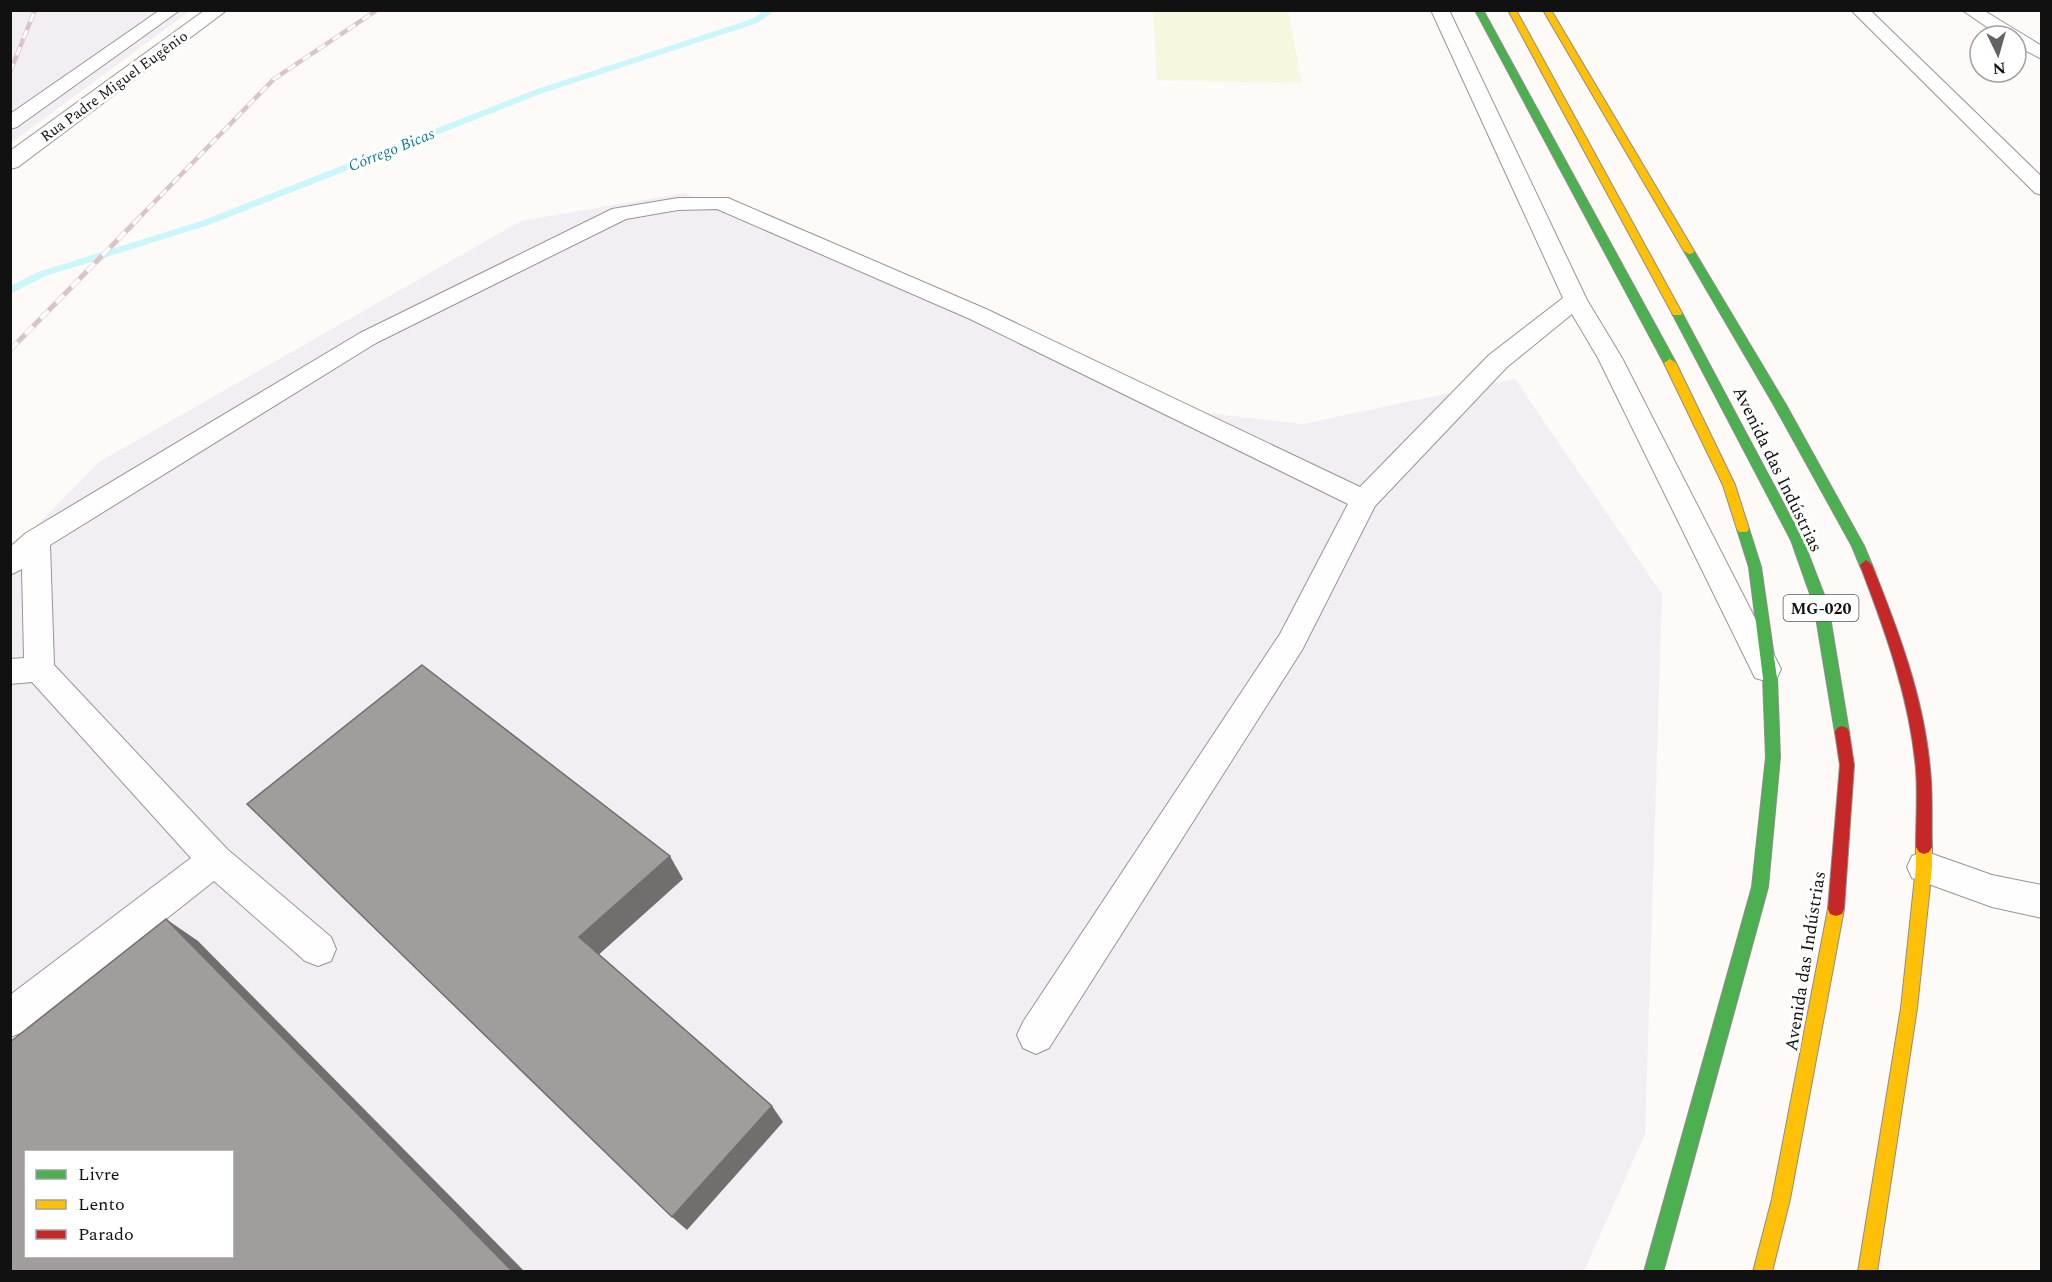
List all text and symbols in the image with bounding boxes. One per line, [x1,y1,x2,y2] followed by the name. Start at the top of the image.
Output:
[1968,24,2028,84] north arrow
[36,25,193,148] street label: Rua Padre Miguel Eugênio
[1992,55,2007,80] text: N
[345,122,438,178] water label: Córrego Bicas
[1726,382,1830,557] street label: Avenida das Indústrias
[1784,595,1858,621] road number: MG-020
[1778,869,1833,1053] street label: Avenida das Indústrias
[24,1150,234,1258] legend
[78,1161,120,1188] text: Livre
[78,1191,125,1218] text: Lento
[78,1221,134,1248] text: Parado

